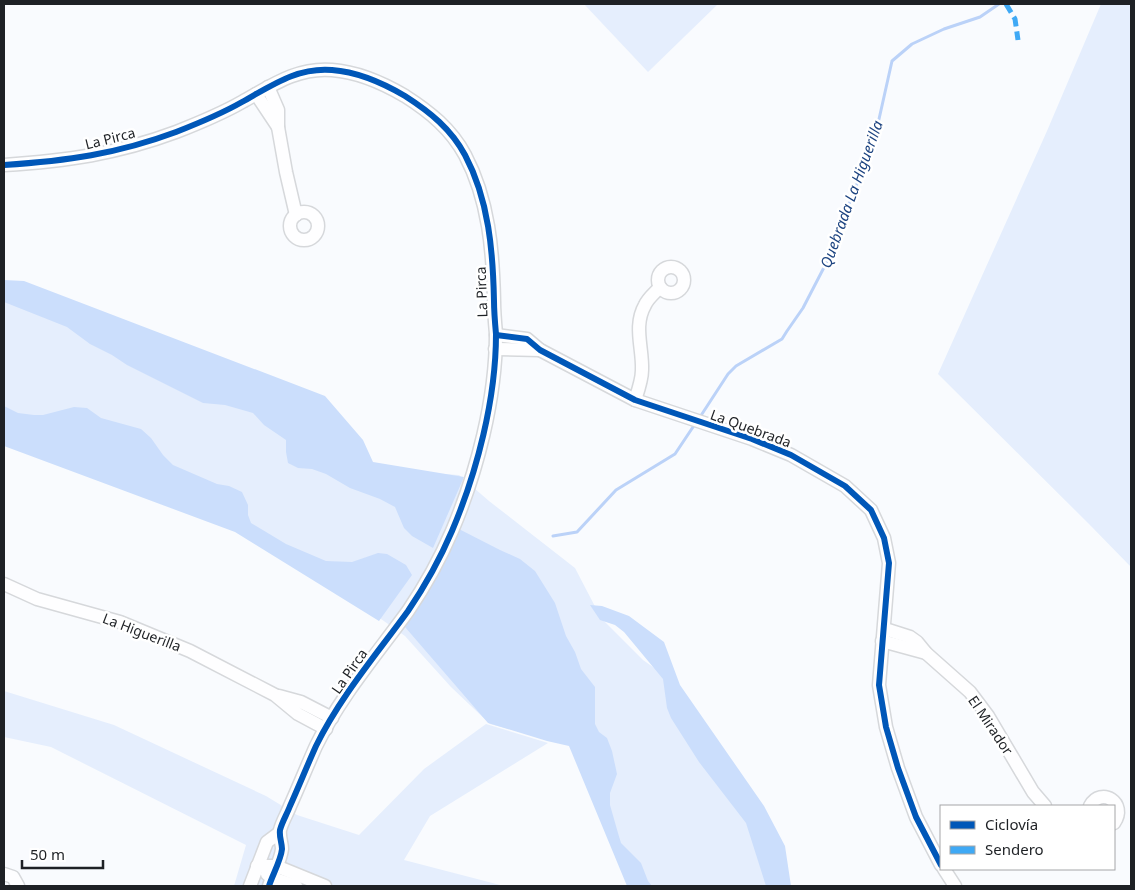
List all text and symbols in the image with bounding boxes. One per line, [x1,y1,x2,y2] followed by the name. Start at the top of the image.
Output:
[815,117,887,271] water label: Quebrada La Higuerilla
[83,123,137,153] street label: La Pirca
[471,266,491,318] street label: La Pirca
[708,405,794,451] street label: La Quebrada
[100,608,184,656] street label: La Higuerilla
[327,645,371,697] street label: La Pirca
[964,692,1018,758] street label: El Mirador
[940,805,1115,870] legend
[985,814,1038,834] text: Ciclovía
[22,838,104,870] scale bar
[985,839,1044,859] text: Sendero
[30,844,65,864] text: 50 m

